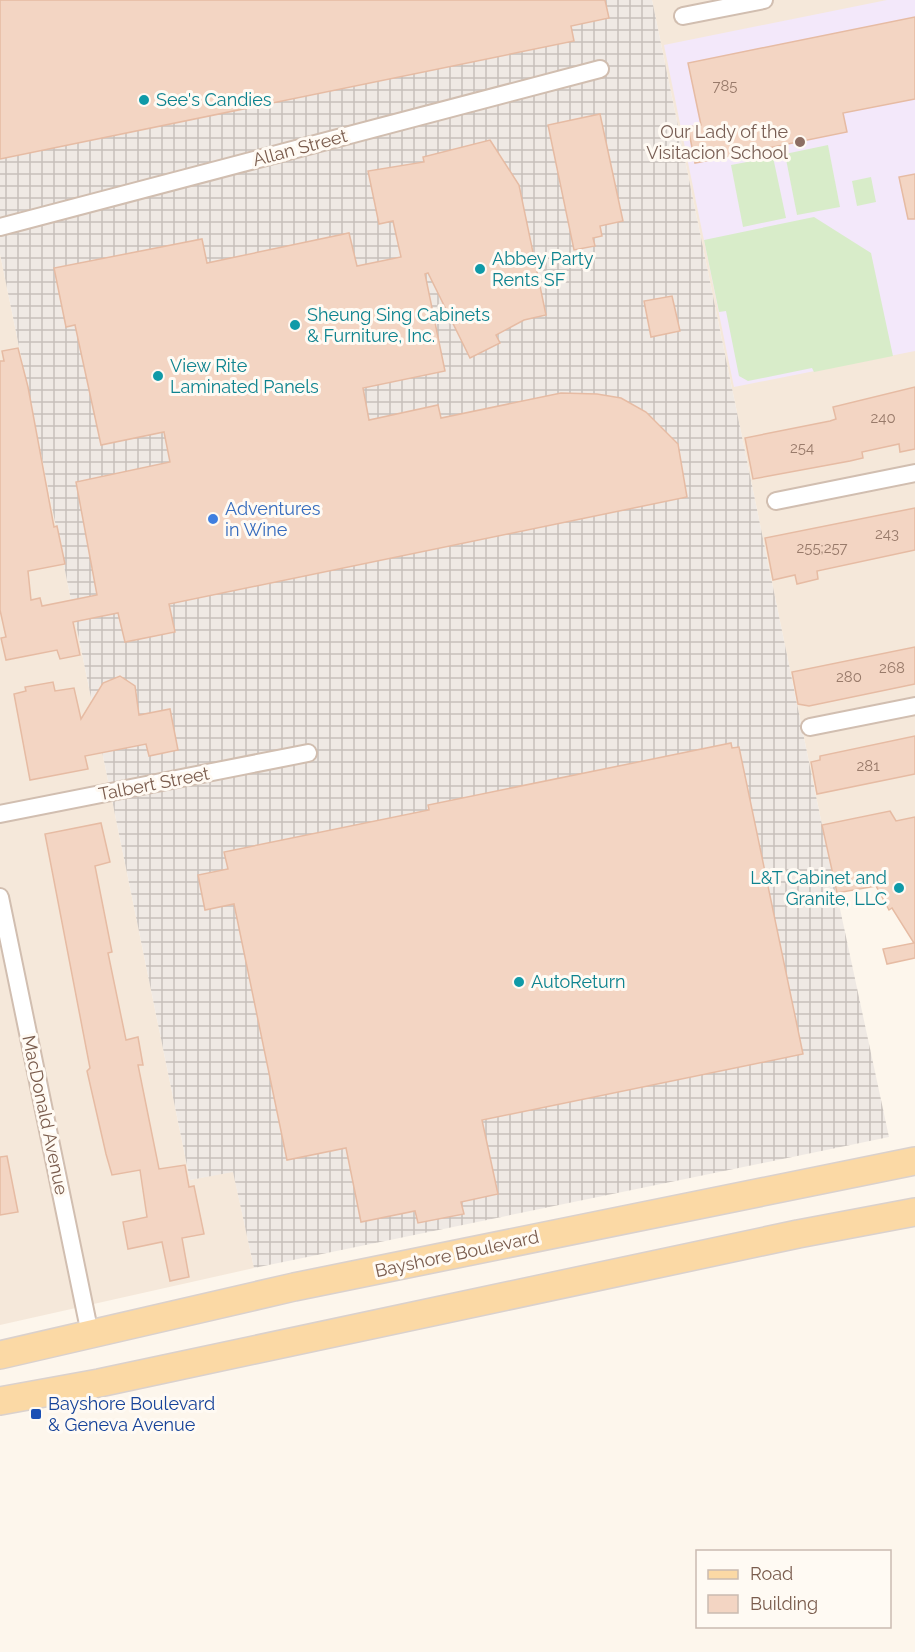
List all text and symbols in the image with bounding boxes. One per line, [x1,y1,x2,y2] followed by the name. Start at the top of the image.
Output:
[712,77,738,95] house number: 785
[156,89,272,110] place label: See's Candies
[137,93,151,107] marker: See's Candies
[646,121,788,163] place label: Our Lady of the Visitacion School
[250,125,349,170] street label: Allan Street
[793,135,807,149] marker: Our Lady of the Visitacion School
[492,248,594,290] place label: Abbey Party Rents SF
[473,262,487,276] marker: Abbey Party Rents SF
[307,304,490,346] place label: Sheung Sing Cabinets & Furniture, Inc.
[288,318,302,332] marker: Sheung Sing Cabinets & Furniture, Inc.
[170,355,319,397] place label: View Rite Laminated Panels
[151,369,165,383] marker: View Rite Laminated Panels
[870,409,896,427] house number: 240
[790,439,814,457] house number: 254
[225,498,321,540] place label: Adventures in Wine
[206,512,220,526] marker: Adventures in Wine
[875,525,899,543] house number: 243
[796,539,848,557] house number: 255;257
[879,659,905,677] house number: 268
[836,668,862,686] house number: 280
[856,757,880,775] house number: 281
[97,762,211,805] street label: Talbert Street
[750,867,887,909] place label: L&T Cabinet and Granite, LLC
[892,881,906,895] marker: L&T Cabinet and Granite, LLC
[531,971,626,992] place label: AutoReturn
[512,975,526,989] marker: AutoReturn
[18,1033,73,1197] street label: MacDonald Avenue
[373,1226,541,1281] street label: Bayshore Boulevard
[48,1393,215,1435] place label: Bayshore Boulevard & Geneva Avenue
[29,1407,43,1421] marker: Bayshore Boulevard & Geneva Avenue
[696,1550,891,1628] legend
[750,1563,793,1584] text: Road
[750,1593,818,1614] text: Building

